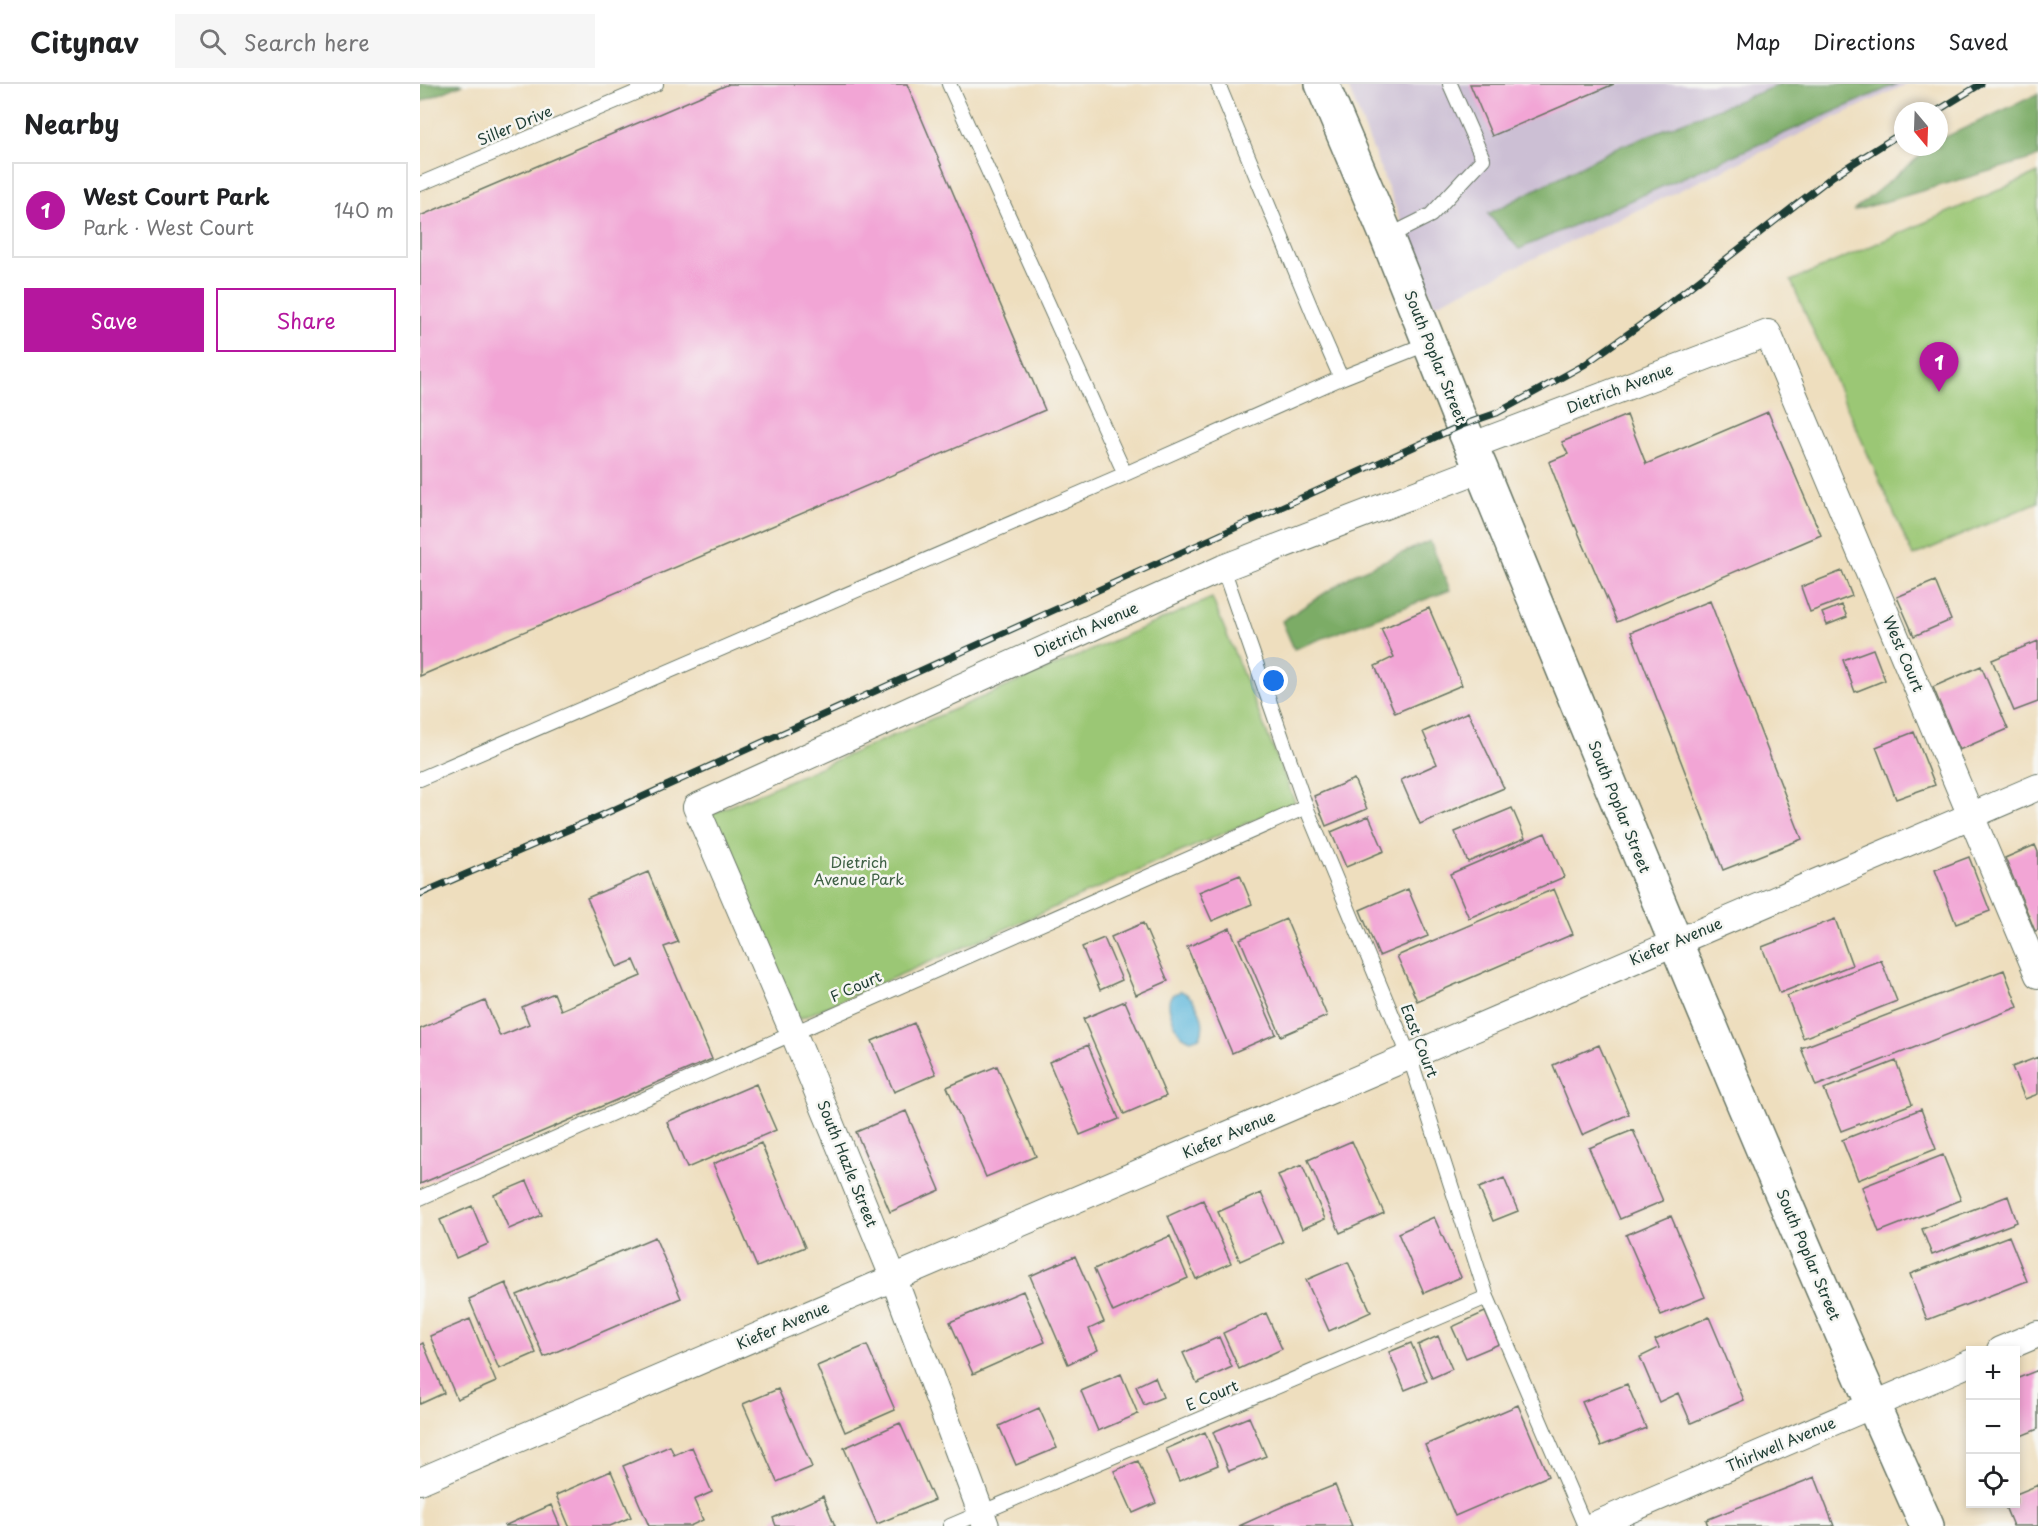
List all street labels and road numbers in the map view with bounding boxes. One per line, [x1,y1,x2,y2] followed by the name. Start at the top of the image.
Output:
[473,99,555,151] street label: Siller Drive
[1399,287,1473,426] street label: South Poplar Street
[1563,357,1676,418] street label: Dietrich Avenue
[1029,595,1141,662] street label: Dietrich Avenue
[1878,612,1931,695] street label: West Court
[1583,737,1657,876] street label: South Poplar Street
[1626,911,1725,970] street label: Kiefer Avenue
[826,964,885,1007] street label: F Court
[1396,1000,1445,1081] street label: East Court
[812,1097,884,1230] street label: South Hazle Street
[1179,1104,1278,1163] street label: Kiefer Avenue
[1771,1185,1847,1324] street label: South Poplar Street
[733,1295,832,1354] street label: Kiefer Avenue
[1182,1373,1241,1416] street label: E Court
[1722,1410,1839,1477] street label: Thirlwell Avenue

